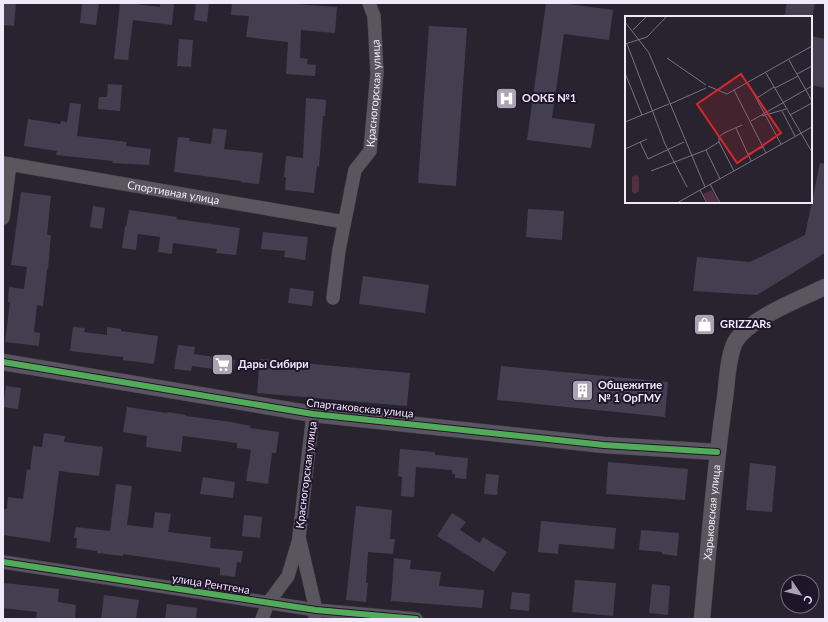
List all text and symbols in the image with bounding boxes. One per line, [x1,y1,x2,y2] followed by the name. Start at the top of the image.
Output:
[625,16,812,203] inset map
[363,39,383,148] street label: Красногорская улица
[494,85,520,111] hospital icon: ООКБ №1
[522,91,576,104] place label: ООКБ №1
[127,178,221,206] street label: Спортивная улица
[691,311,717,337] shop icon: GRIZZARs
[720,317,771,330] place label: GRIZZARs
[209,351,235,377] supermarket icon: Дары Сибири
[238,357,309,370] place label: Дары Сибири
[570,378,596,404] building icon: Общежитие № 1 ОрГМУ
[598,378,662,404] place label: Общежитие № 1 ОрГМУ
[306,395,414,420] street label: Спартаковская улица
[292,421,319,529] street label: Красногорская улица
[700,464,722,561] street label: Харьковская улица
[171,571,251,596] street label: улица Рентгена
[780,574,820,614] north arrow
[801,593,816,607] text: С

